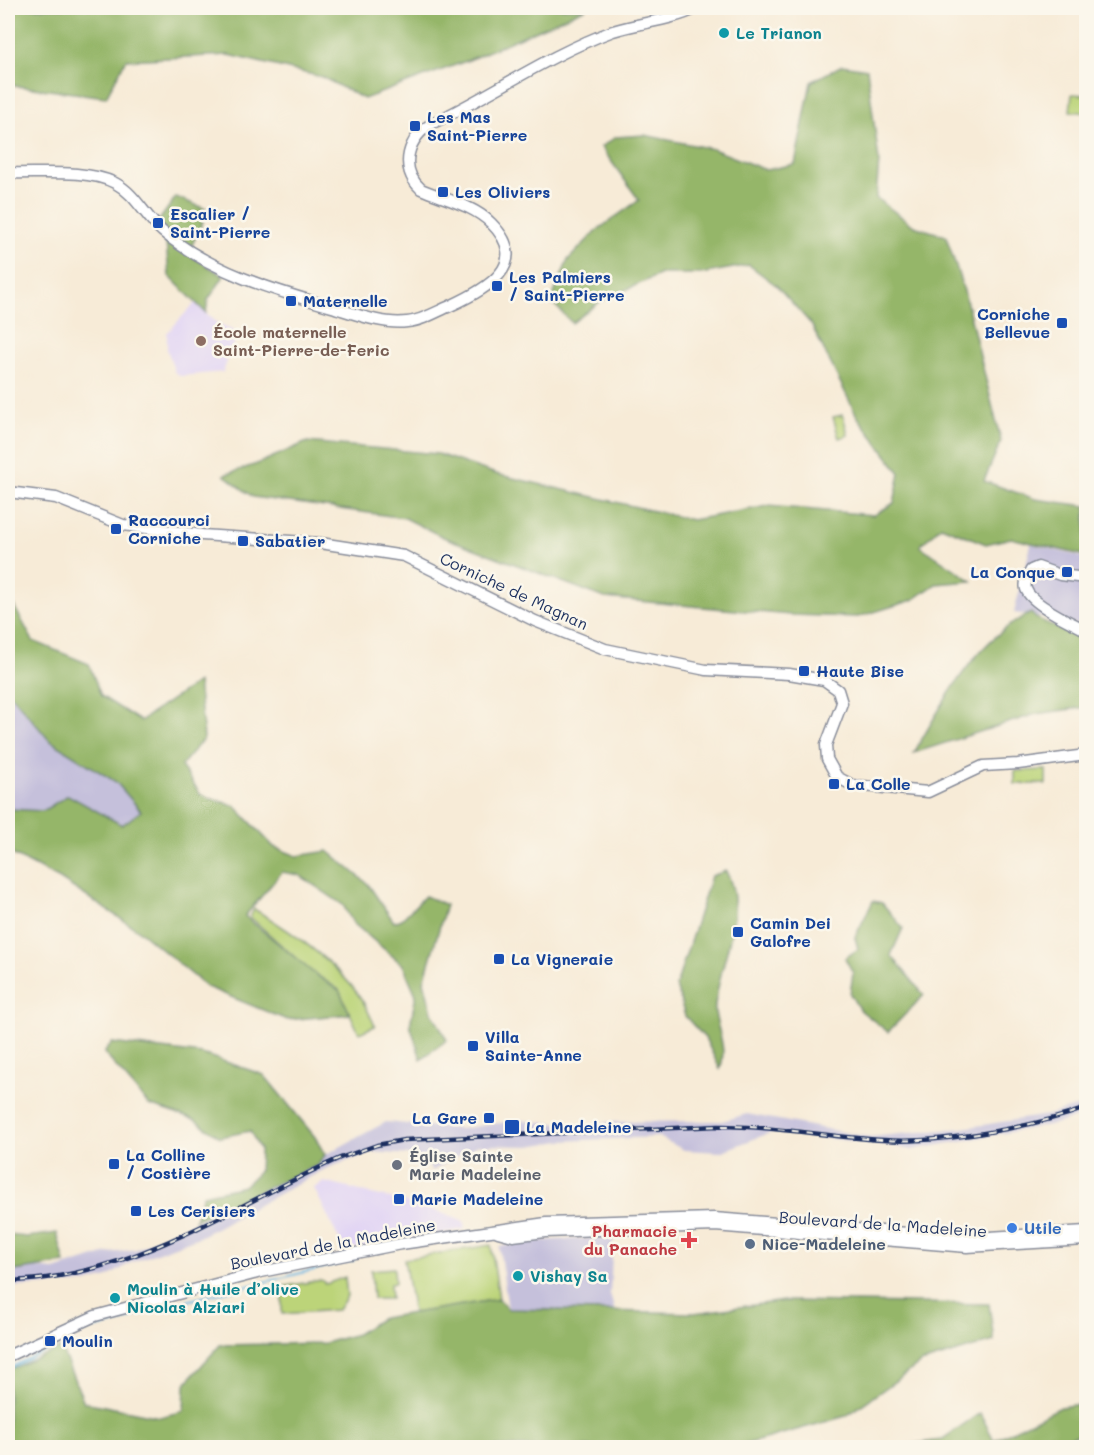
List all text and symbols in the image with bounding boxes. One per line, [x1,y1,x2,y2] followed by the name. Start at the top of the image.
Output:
[736,22,822,43] place label: Le Trianon
[717,26,731,40] marker: Le Trianon
[427,106,527,145] place label: Les Mas Saint-Pierre
[408,119,422,133] marker: Les Mas Saint-Pierre
[455,181,550,202] place label: Les Oliviers
[436,185,450,199] marker: Les Oliviers
[170,203,270,242] place label: Escalier / Saint-Pierre
[151,216,165,230] marker: Escalier / Saint-Pierre
[509,266,624,305] place label: Les Palmiers / Saint-Pierre
[490,279,504,293] marker: Les Palmiers / Saint-Pierre
[303,290,388,311] place label: Maternelle
[284,294,298,308] marker: Maternelle
[977,303,1050,342] place label: Corniche Bellevue
[1055,316,1069,330] marker: Corniche Bellevue
[213,321,390,360] place label: École maternelle Saint-Pierre-de-Feric
[194,334,208,348] marker: École maternelle Saint-Pierre-de-Feric
[128,509,210,548] place label: Raccourci Corniche
[109,522,123,536] marker: Raccourci Corniche
[255,530,325,551] place label: Sabatier
[236,534,250,548] marker: Sabatier
[437,547,592,634] street label: Corniche de Magnan
[970,561,1055,582] place label: La Conque
[1060,565,1074,579] marker: La Conque
[816,660,904,681] place label: Haute Bise
[797,664,811,678] marker: Haute Bise
[846,773,911,794] place label: La Colle
[827,777,841,791] marker: La Colle
[750,912,831,951] place label: Camin Dei Galofre
[731,925,745,939] marker: Camin Dei Galofre
[511,948,613,969] place label: La Vigneraie
[492,952,506,966] marker: La Vigneraie
[485,1026,582,1065] place label: Villa Sainte-Anne
[466,1039,480,1053] marker: Villa Sainte-Anne
[412,1107,477,1128] place label: La Gare
[482,1111,496,1125] marker: La Gare
[526,1116,631,1137] place label: La Madeleine
[503,1118,521,1136] marker: La Madeleine
[126,1144,211,1183] place label: La Colline / Costière
[409,1145,541,1184] place label: Église Sainte Marie Madeleine
[107,1157,121,1171] marker: La Colline / Costière
[390,1158,404,1172] marker: Église Sainte Marie Madeleine
[411,1188,543,1209] place label: Marie Madeleine
[392,1192,406,1206] marker: Marie Madeleine
[148,1200,255,1221] place label: Les Cerisiers
[129,1204,143,1218] marker: Les Cerisiers
[778,1206,988,1241] street label: Boulevard de la Madeleine
[229,1213,437,1274] street label: Boulevard de la Madeleine
[1024,1217,1062,1238] place label: Utile
[584,1220,677,1259] place label: Pharmacie du Panache
[1005,1221,1019,1235] marker: Utile
[682,1233,696,1247] marker: Pharmacie du Panache
[762,1233,886,1254] place label: Nice-Madeleine
[743,1237,757,1251] marker: Nice-Madeleine
[530,1265,608,1286] place label: Vishay Sa
[511,1269,525,1283] marker: Vishay Sa
[127,1278,299,1317] place label: Moulin à Huile d’olive Nicolas Alziari
[108,1291,122,1305] marker: Moulin à Huile d’olive Nicolas Alziari
[62,1330,113,1351] place label: Moulin
[43,1334,57,1348] marker: Moulin

